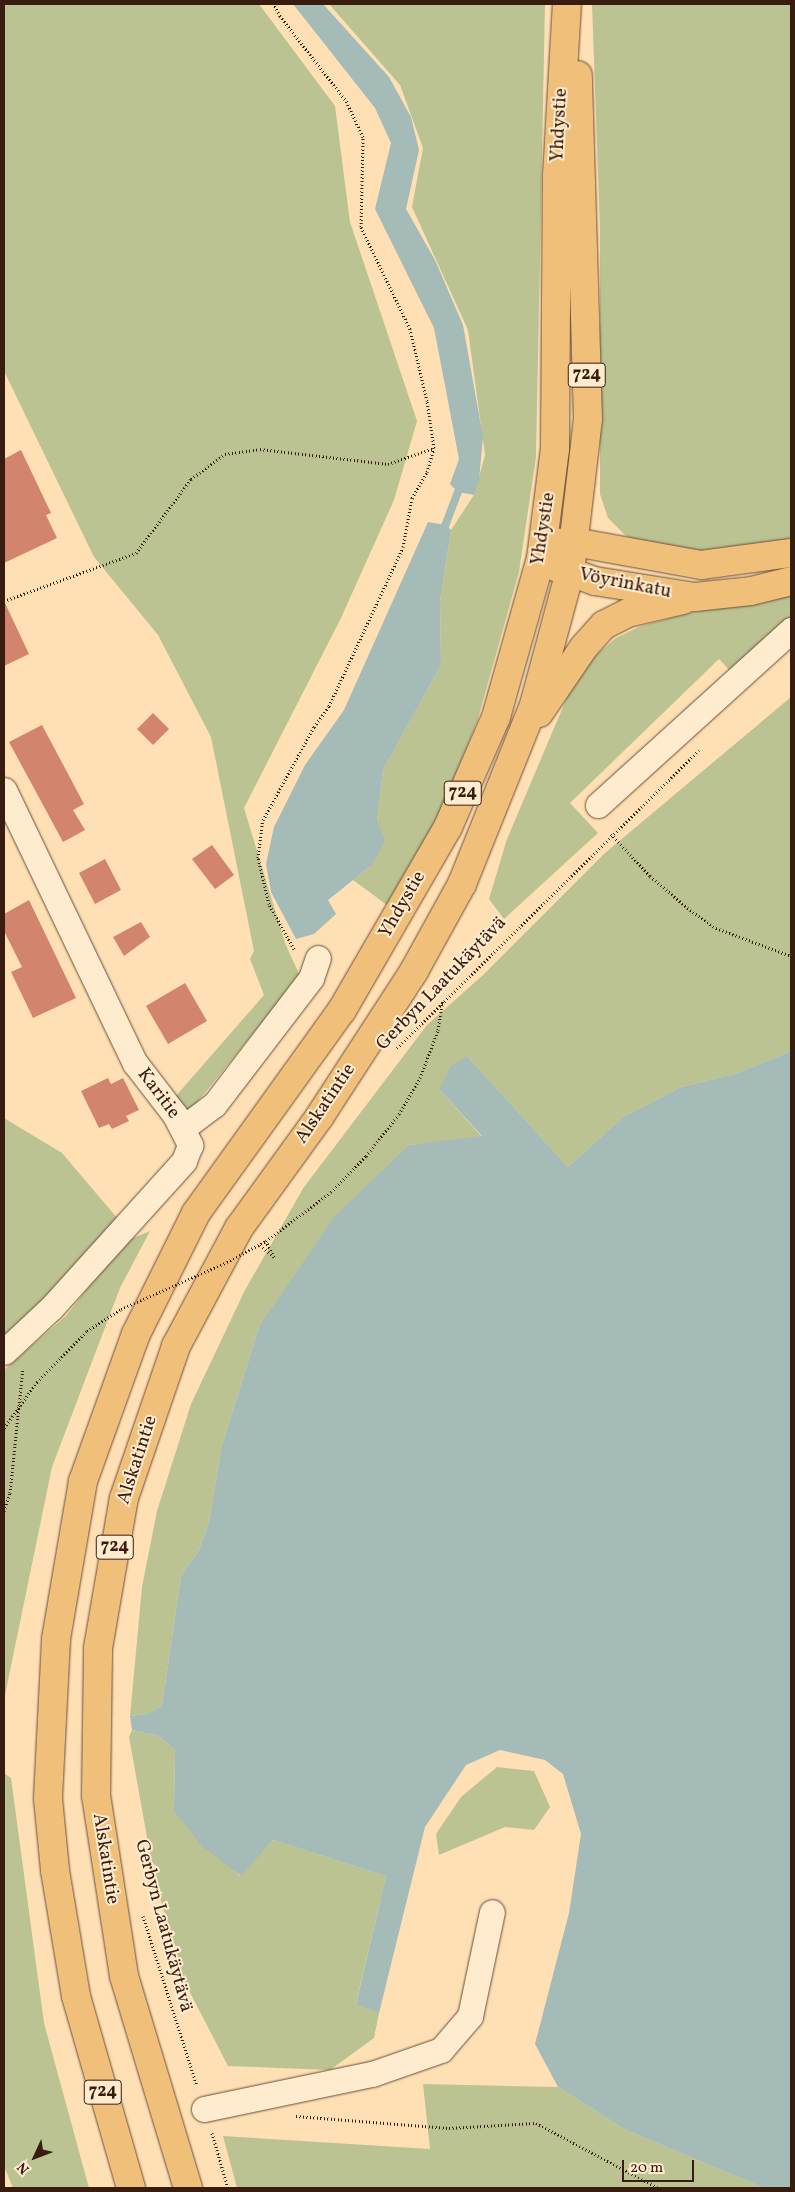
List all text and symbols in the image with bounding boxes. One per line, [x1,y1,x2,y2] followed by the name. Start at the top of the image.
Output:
[547,88,573,162] street label: Yhdystie
[567,360,607,390] road number: 724
[527,491,561,567] street label: Yhdystie
[577,564,673,604] street label: Vöyrinkatu
[443,778,483,808] road number: 724
[375,867,431,943] street label: Yhdystie
[372,912,512,1056] street label: Gerbyn Laatukäytävä
[291,1060,361,1148] street label: Alskatintie
[132,1064,184,1124] street label: Karitie
[113,1413,163,1507] street label: Alskatintie
[95,1531,135,1562] road number: 724
[87,1812,123,1906] street label: Alskatintie
[129,1837,197,2015] street label: Gerbyn Laatukäytävä
[83,2076,123,2108] road number: 724
[10,2132,60,2182] north arrow
[625,2150,698,2182] scale bar
[13,2157,34,2178] text: N
[630,2158,663,2179] text: 20 m

